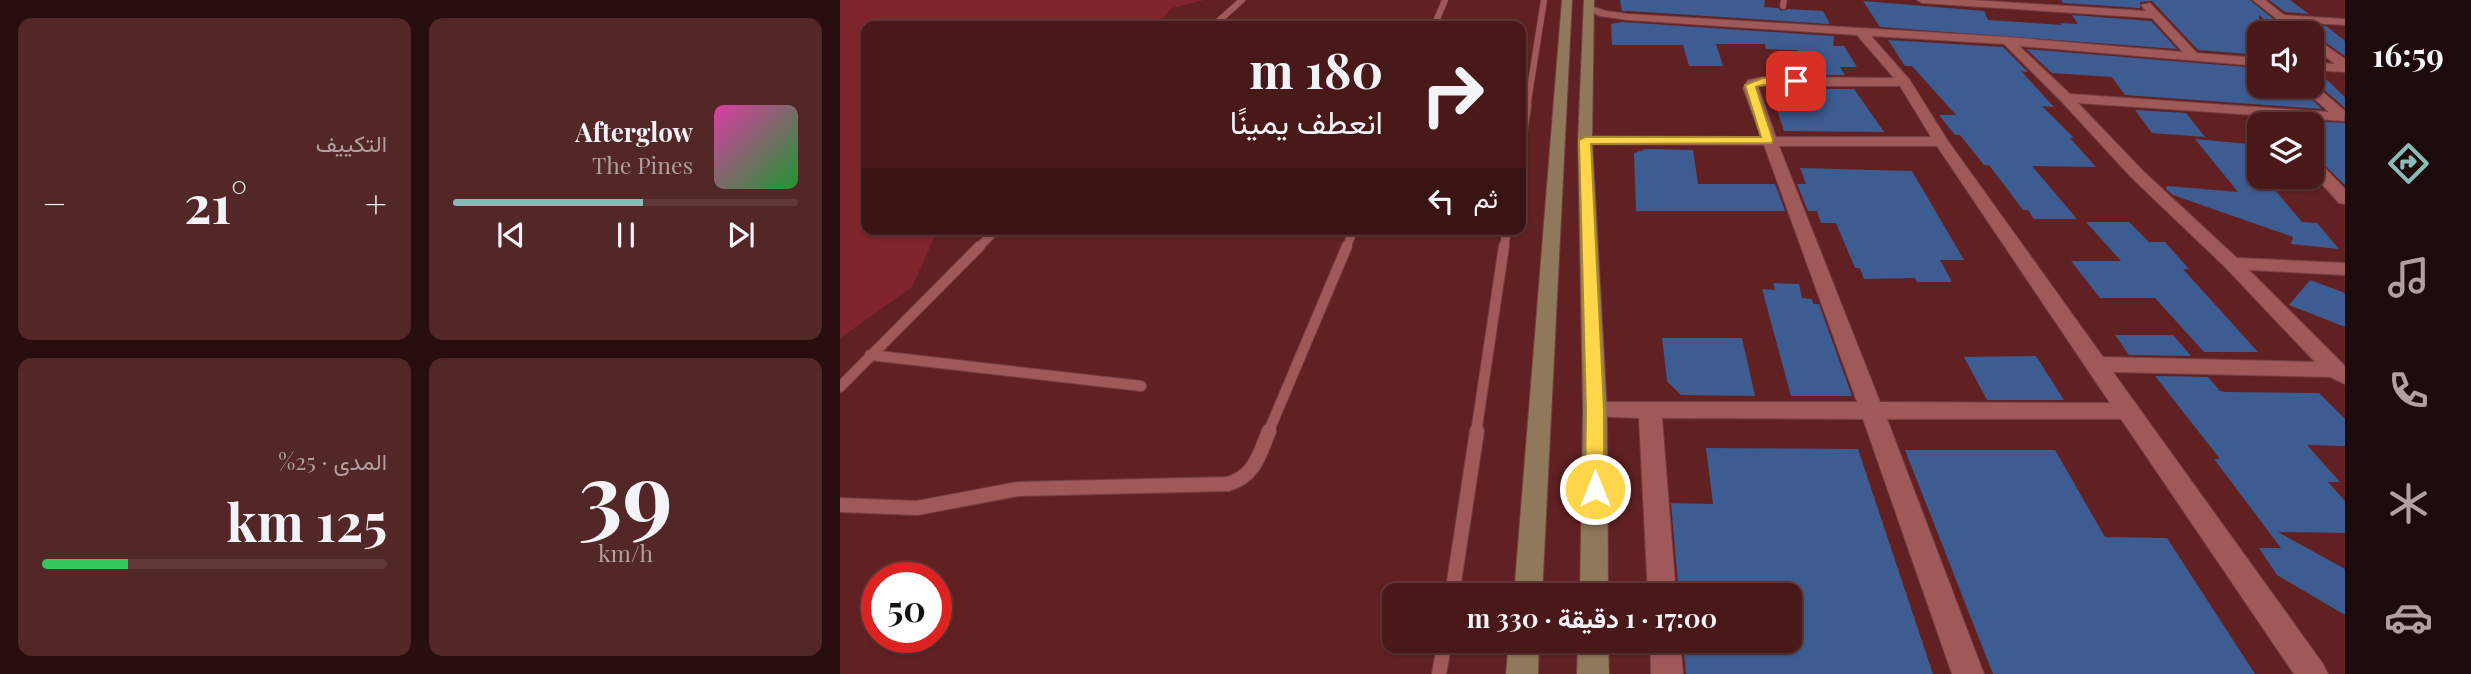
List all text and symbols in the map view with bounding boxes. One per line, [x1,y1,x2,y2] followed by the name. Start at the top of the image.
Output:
[2247,21,2324,189] map controls
[2247,21,2324,98] button: sound
[2372,32,2444,75] text: 16:59
[1249,36,1383,101] text: 180 m
[1407,49,1498,140] icon: right
[1766,51,1826,111] pin
[1777,62,1815,100] icon: arrive
[1230,99,1383,142] text: انعطف يمينًا
[2247,112,2324,189] button: layers
[575,114,693,149] text: Afterglow
[316,127,387,158] text: التكييف
[2384,139,2433,188] icon: directions
[592,149,693,180] text: The Pines
[184,168,247,237] text: 21°
[42,177,67,228] text: −
[365,177,387,228] text: +
[1474,180,1498,215] text: ثم
[1422,182,1460,220] icon: left
[492,216,530,254] icon: previous
[607,216,645,254] icon: pause
[722,216,760,254] icon: next
[2384,253,2433,302] icon: music
[2384,366,2433,415] icon: phone
[578,431,673,552] text: 39
[278,445,387,476] text: المدى · 25%
[1558,452,1632,526] position arrow
[2384,479,2433,528] icon: climate
[226,486,387,555] text: 125 km
[598,537,653,568] text: km/h
[861,562,952,653] speed limit sign: 50
[2384,593,2433,642] icon: car
[1467,600,1717,635] text: 17:00 · 1 دقيقة · 330 m

